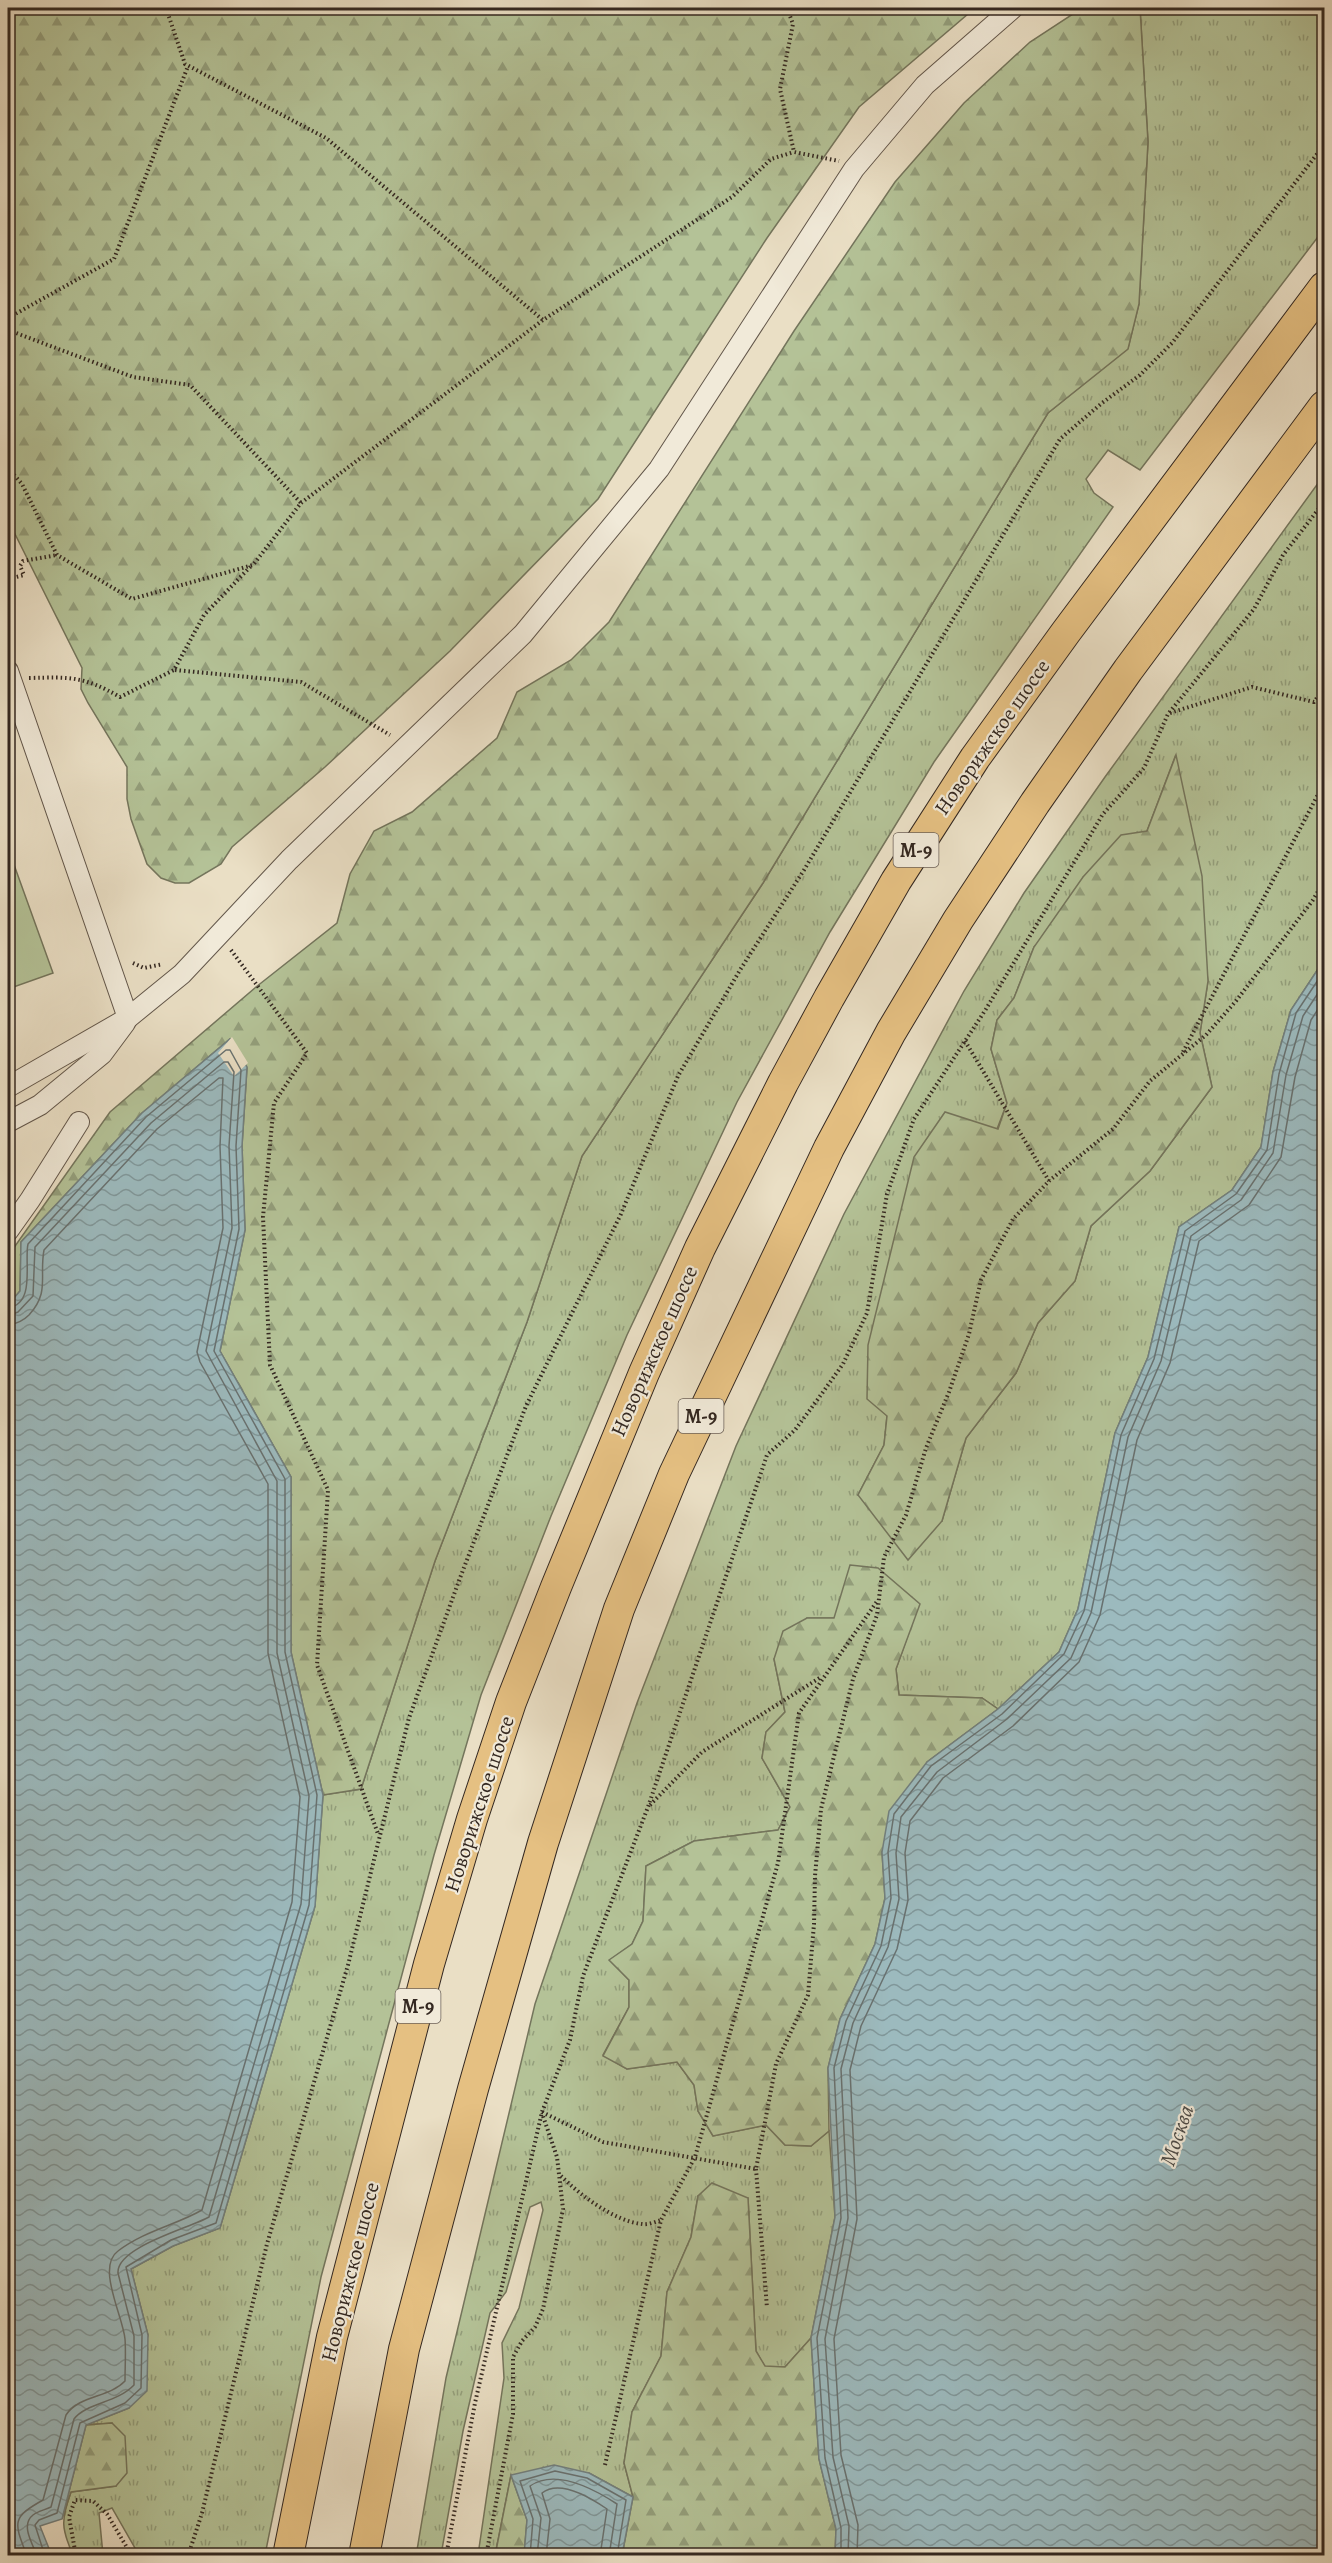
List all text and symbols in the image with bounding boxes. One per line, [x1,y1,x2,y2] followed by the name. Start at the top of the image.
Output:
[928,654,1056,820] street label: Новорижское шоссе
[894,833,938,867] road number: М-9
[604,1261,704,1441] street label: Новорижское шоссе
[678,1399,724,1433] road number: М-9
[437,1712,521,1896] street label: Новорижское шоссе
[396,1989,440,2023] road number: М-9
[1153,2101,1201,2170] water label: Москва
[314,2179,386,2365] street label: Новорижское шоссе

